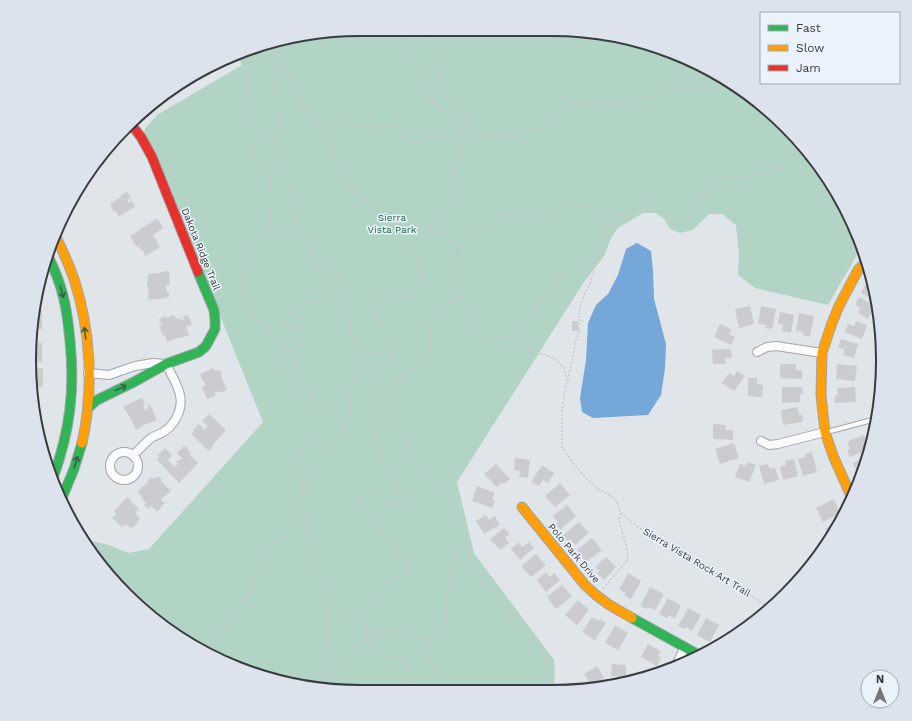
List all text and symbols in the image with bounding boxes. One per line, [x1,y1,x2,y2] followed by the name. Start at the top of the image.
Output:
[760,12,900,84] legend
[796,21,821,35] text: Fast
[796,41,824,55] text: Slow
[796,61,821,75] text: Jam
[179,206,223,292] street label: Dakota Ridge Trail
[368,212,417,235] park label: Sierra Vista Park
[59,286,66,299] one-way arrow
[82,327,89,340] one-way arrow
[115,384,127,391] one-way arrow
[73,456,80,469] one-way arrow
[546,521,602,585] street label: Polo Park Drive
[641,525,753,599] street label: Sierra Vista Rock Art Trail
[860,669,900,709] north arrow
[876,673,884,686] text: N

